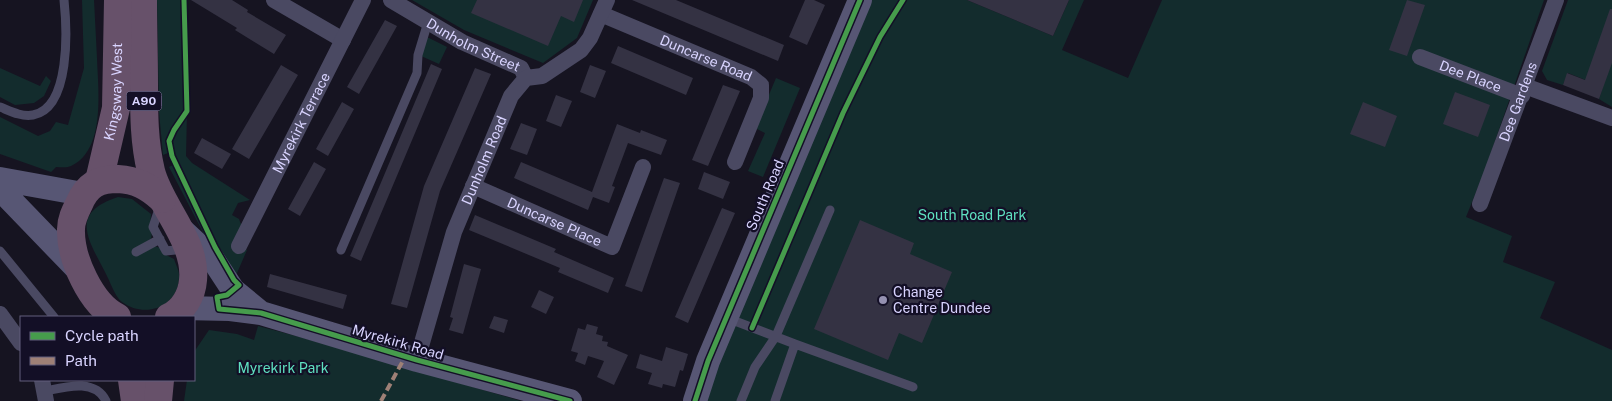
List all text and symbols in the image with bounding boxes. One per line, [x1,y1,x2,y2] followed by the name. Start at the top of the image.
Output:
[424,15,523,75] street label: Dunholm Street
[658,32,755,85] street label: Duncarse Road
[101,43,125,142] street label: Kingsway West
[1437,57,1504,95] street label: Dee Place
[1496,60,1540,144] street label: Dee Gardens
[269,70,333,176] street label: Myrekirk Terrace
[126,92,162,110] road number: A90
[458,113,510,207] street label: Dunholm Road
[743,157,787,233] street label: South Road
[505,194,604,250] street label: Duncarse Place
[918,207,1027,223] park label: South Road Park
[893,284,991,316] place label: Change Centre Dundee
[877,294,889,306] marker: Change Centre Dundee
[20,316,195,381] legend
[350,321,446,363] street label: Myrekirk Road
[65,327,139,344] text: Cycle path
[65,352,97,369] text: Path
[237,360,329,376] park label: Myrekirk Park

